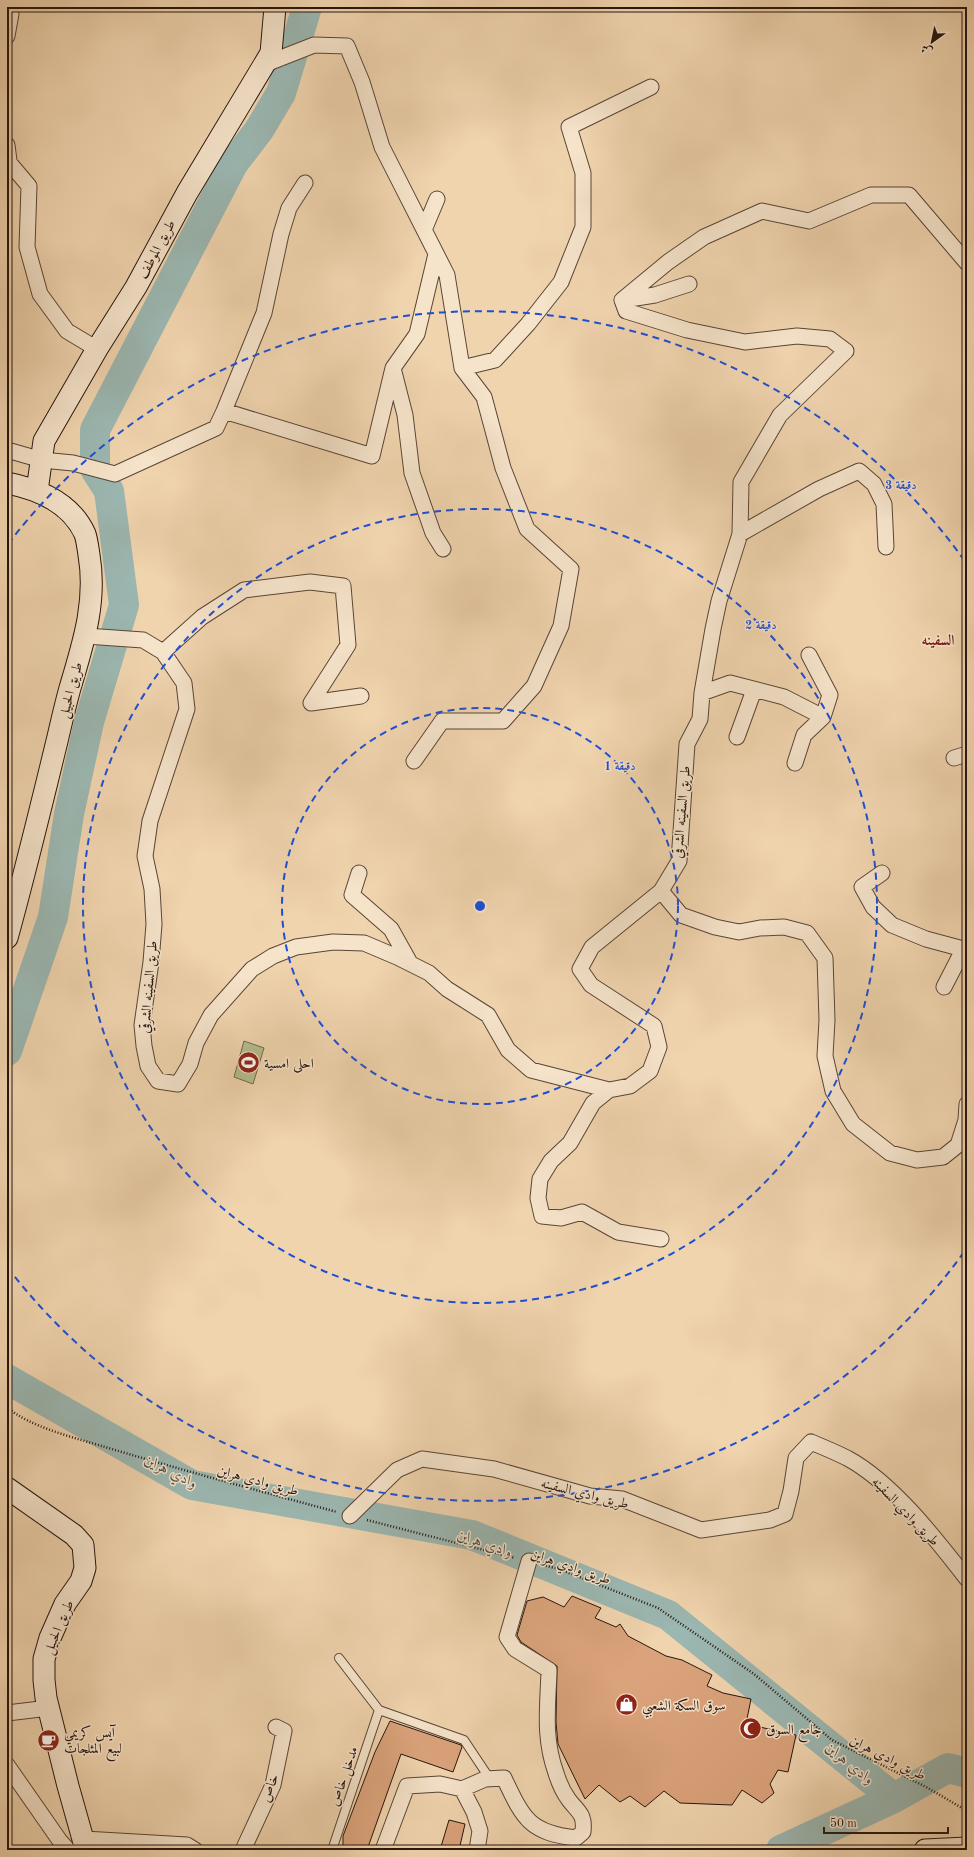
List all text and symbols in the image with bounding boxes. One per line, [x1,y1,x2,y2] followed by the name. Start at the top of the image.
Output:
[912,22,952,62] north arrow
[920,41,935,57] text: ش
[136,218,179,282] street label: طريق الموطف
[885,480,917,492] text: 3 دقيقة
[745,620,777,632] text: 2 دقيقة
[921,633,955,649] district label: السفينه
[57,661,88,720] street label: طريق الحبيل
[604,761,636,773] text: 1 دقيقة
[671,765,697,859] street label: طريق السفينه الشرقي
[473,899,487,913] centre of rings
[138,940,164,1034] street label: طريق السفينه الشرقي
[236,1050,262,1076] sports icon: احلى امسية
[264,1057,314,1073] place label: احلى امسية
[140,1453,199,1495] water label: وادي هراين
[215,1463,300,1502] street label: طريق وادي هراين
[866,1474,942,1552] street label: طريق وادي السفينه
[538,1476,630,1516] street label: طريق وادي السفينه
[454,1528,514,1564] water label: وادي هراين
[528,1547,612,1591] street label: طريق وادي هراين
[41,1598,79,1658] street label: طريق الحبيل
[614,1692,640,1718] shop icon: سوق السكة الشعبي
[642,1698,726,1718] place label: سوق السكة الشعبي
[737,1716,763,1742] mosque icon: جامع السوق
[766,1723,822,1743] place label: جامع السوق
[64,1724,122,1762] place label: آيس كريمي لبيع المثلجات
[36,1727,62,1753] cafe icon: آيس كريمي لبيع المثلجات
[847,1731,929,1783] street label: طريق وادي هراين
[822,1738,878,1788] water label: وادي هراين
[327,1745,364,1809] street label: مدخل خاص
[259,1772,282,1804] street label: خاص
[824,1809,948,1835] scale bar
[830,1817,857,1830] text: 50 m

